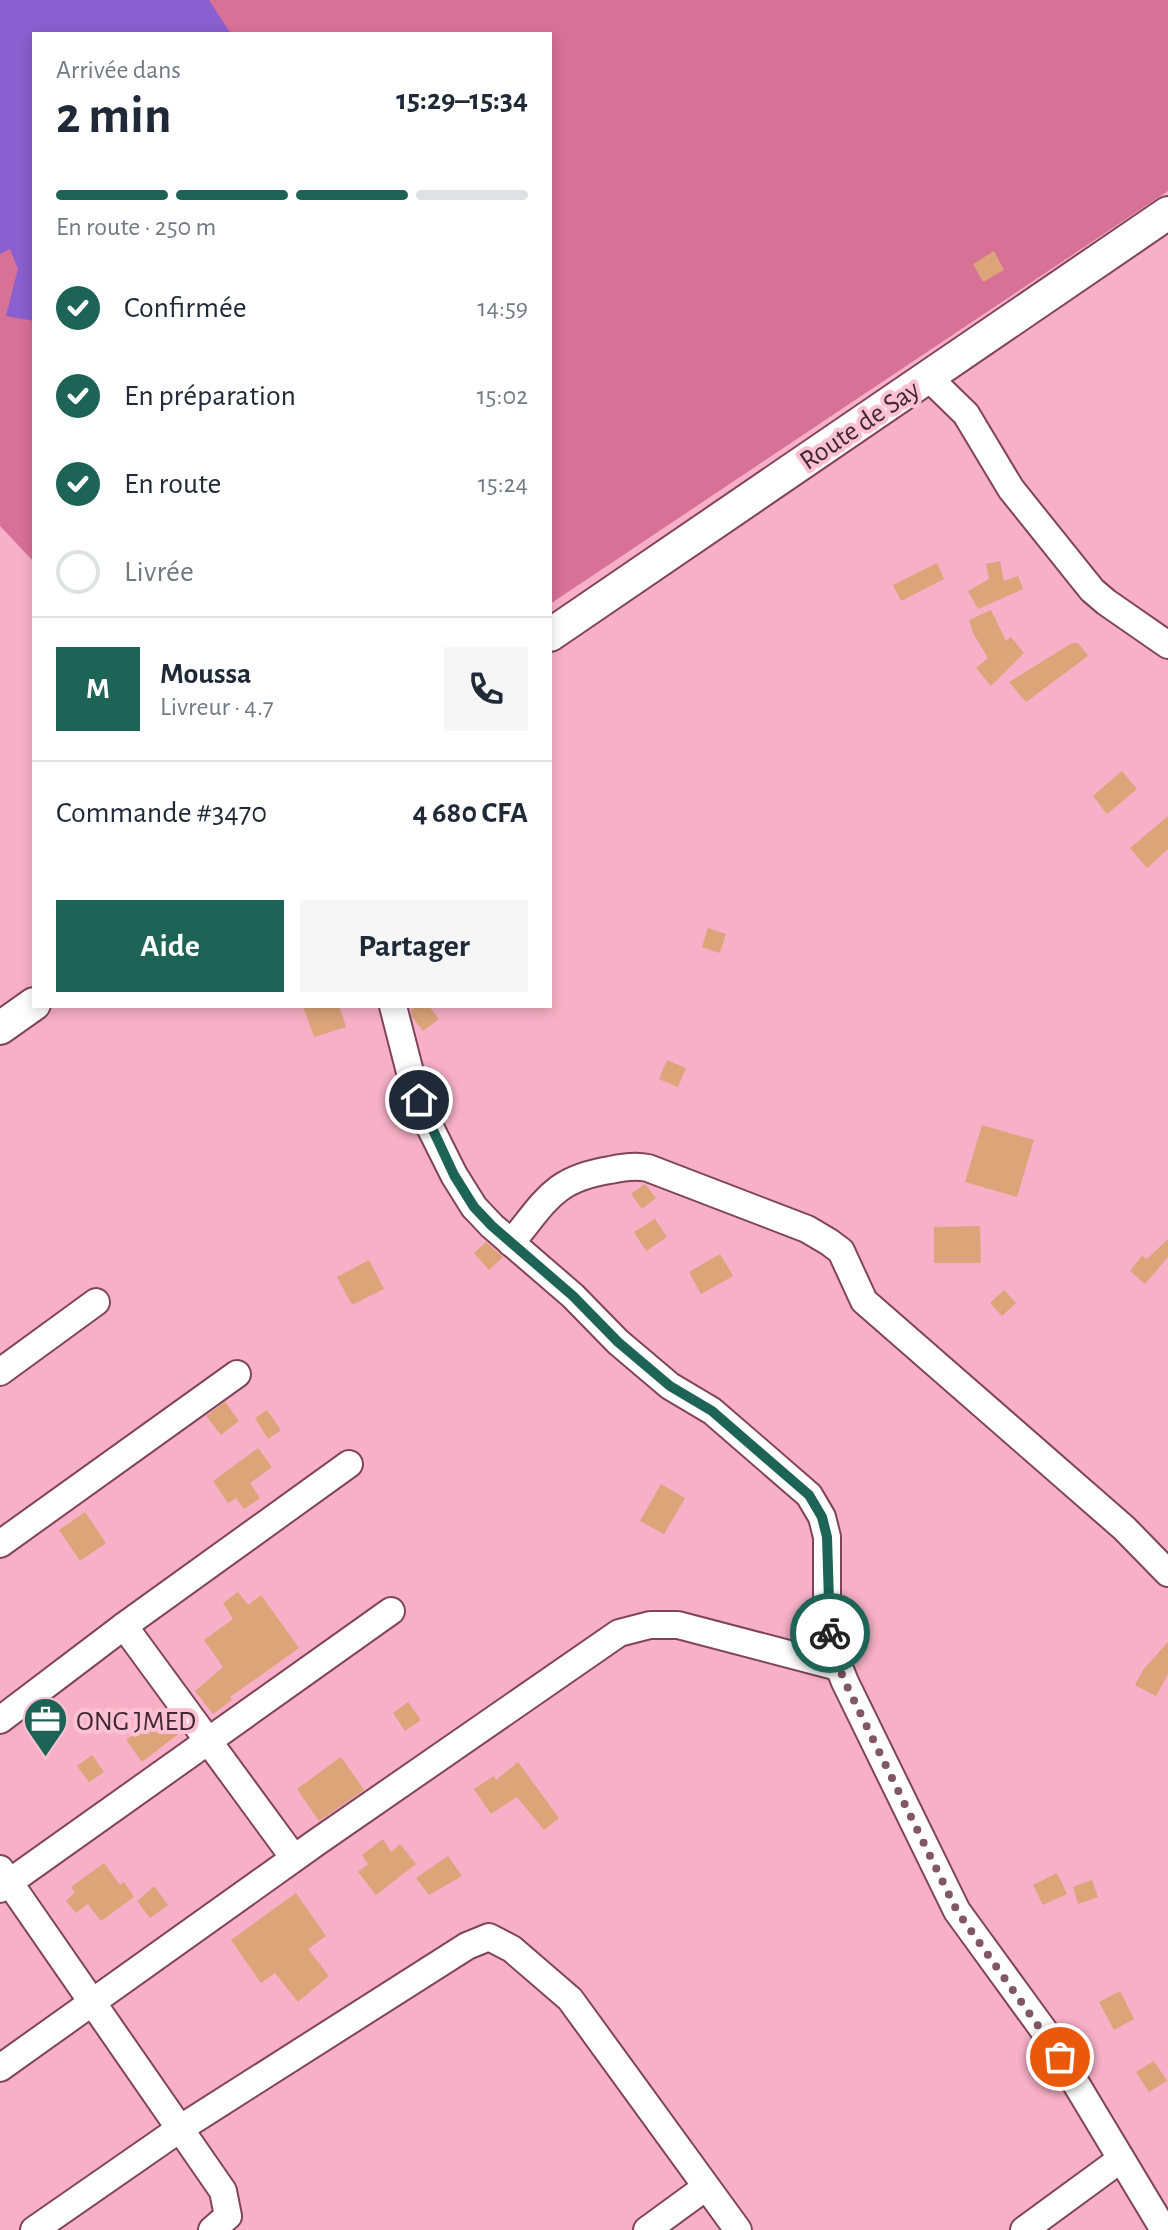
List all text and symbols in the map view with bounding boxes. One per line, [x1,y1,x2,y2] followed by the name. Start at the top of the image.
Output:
[56,57,181,83] text: Arrivée dans
[396,85,528,115] text: 15:29–15:34
[56,90,171,142] text: 2 min
[56,214,216,240] text: En route · 250 m
[56,286,100,330] icon: check
[124,293,247,323] text: Confirmée
[478,295,528,321] text: 14:59
[56,374,100,418] icon: check
[795,375,925,476] street label: Route de Say
[124,381,296,411] text: En préparation
[477,383,528,409] text: 15:02
[56,462,100,506] icon: check
[124,469,221,499] text: En route
[478,471,528,497] text: 15:24
[124,557,194,587] text: Livrée
[444,647,528,731] button: phone
[160,659,251,689] text: Moussa
[86,674,110,704] text: M
[160,694,274,720] text: Livreur · 4.7
[56,798,267,828] text: Commande #3470
[413,798,528,828] text: 4 680 CFA
[56,900,284,992] button: Aide
[300,900,528,992] button: Partager
[385,1066,453,1134] pin
[397,1078,441,1122] icon: home
[790,1593,870,1673] courier
[808,1611,852,1655] icon: bike
[21,1696,69,1759] office icon: ONG JMED
[76,1708,196,1736] place label: ONG JMED
[1026,2023,1094,2091] pin
[1038,2035,1082,2079] icon: bag

